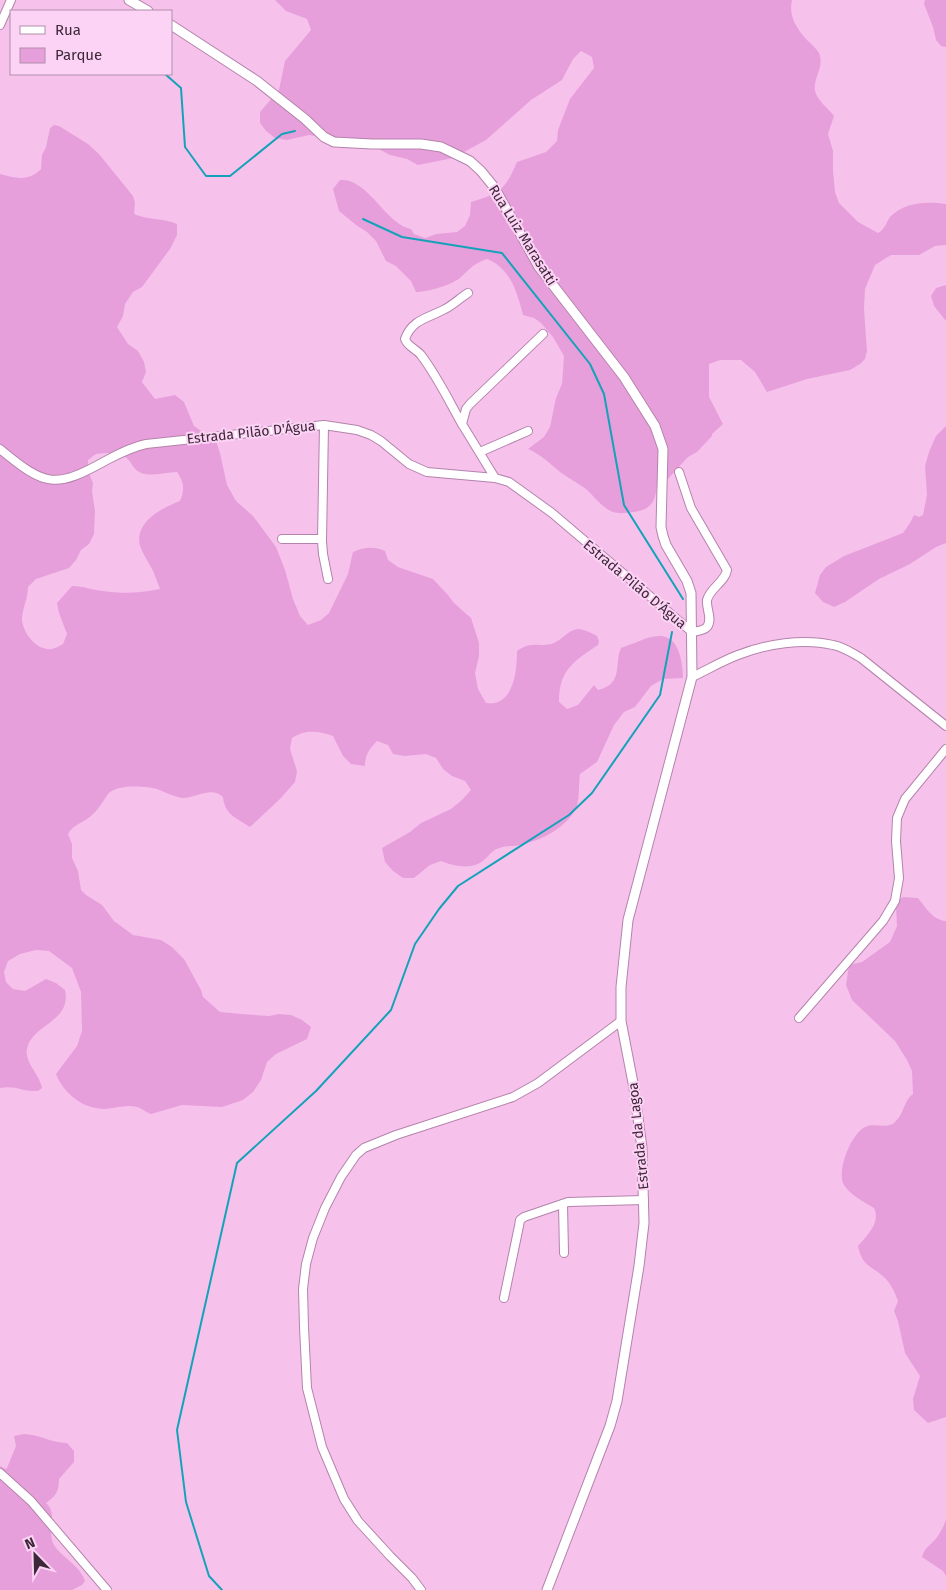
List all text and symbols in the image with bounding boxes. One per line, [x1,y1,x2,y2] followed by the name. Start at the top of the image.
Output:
[10,10,172,75] legend
[55,21,81,39] text: Rua
[55,46,102,64] text: Parque
[485,182,560,289] street label: Rua Luiz Marasatti
[186,416,316,448] street label: Estrada Pilão D'Água
[580,536,690,632] street label: Estrada Pilão D'Água
[624,1081,653,1191] street label: Estrada da Lagoa
[10,1530,60,1580] north arrow
[23,1534,38,1553] text: N

